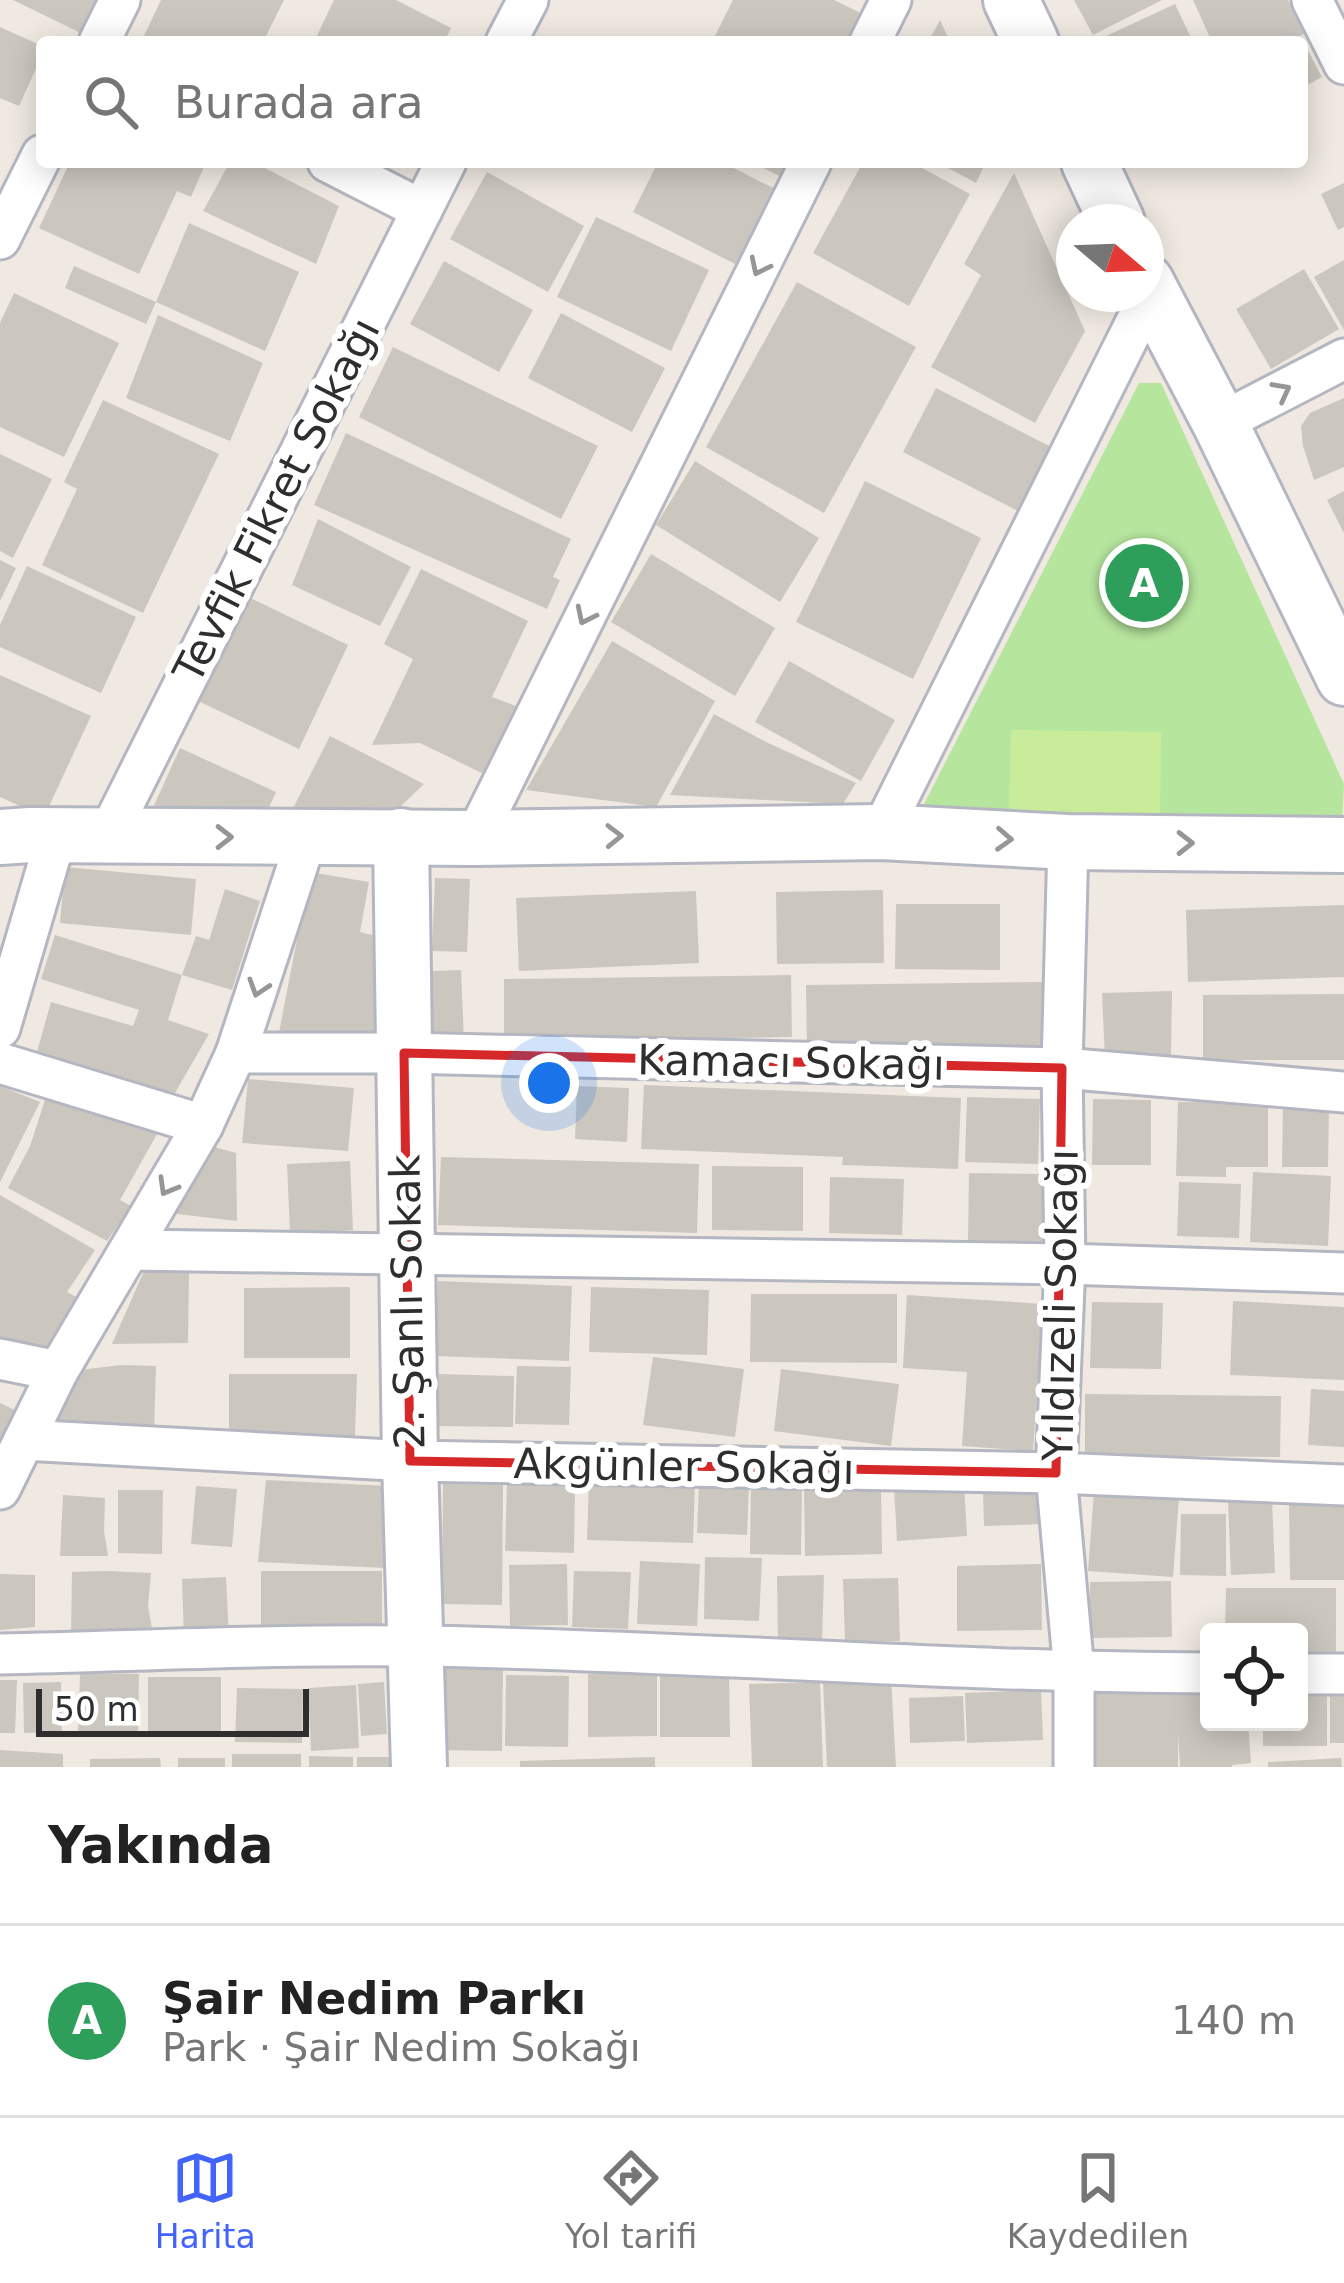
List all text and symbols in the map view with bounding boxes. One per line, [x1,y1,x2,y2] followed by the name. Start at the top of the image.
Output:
[36,36,1308,168] search box
[78,69,144,135] icon: search
[174,76,424,129] text: Burada ara
[1056,204,1164,312] north arrow
[749,255,773,276] one-way arrow
[163,310,390,692] street label: Tevfik Fikret Sokağı
[1270,382,1291,405] one-way arrow
[1105,538,1183,628] pin: A
[576,604,600,625] one-way arrow
[606,823,624,849] one-way arrow
[216,824,234,850] one-way arrow
[995,826,1014,852] one-way arrow
[1177,830,1195,856] one-way arrow
[247,977,272,998] one-way arrow
[637,1035,945,1090] street label: Kamacı Sokağı
[519,1053,579,1113] your location
[1033,1149,1088,1462] street label: Yıldızeli Sokağı
[380,1153,435,1450] street label: 2. Şanlı Sokak
[159,1175,182,1196] one-way arrow
[513,1439,855,1494] street label: Akgünler Sokağı
[1200,1623,1308,1731] map controls
[1200,1623,1308,1731] button: locate
[36,1683,309,1736] scale bar
[54,1690,139,1729] text: 50 m
[48,1816,273,1875] text: Yakında
[162,1972,586,2025] text: Şair Nedim Parkı
[72,1998,102,2043] text: A
[1171,1998,1296,2043] text: 140 m
[162,2025,641,2070] text: Park · Şair Nedim Sokağı
[155,2145,256,2256] tab: Harita
[565,2145,697,2256] tab: Yol tarifi
[1007,2145,1189,2256] tab: Kaydedilen

